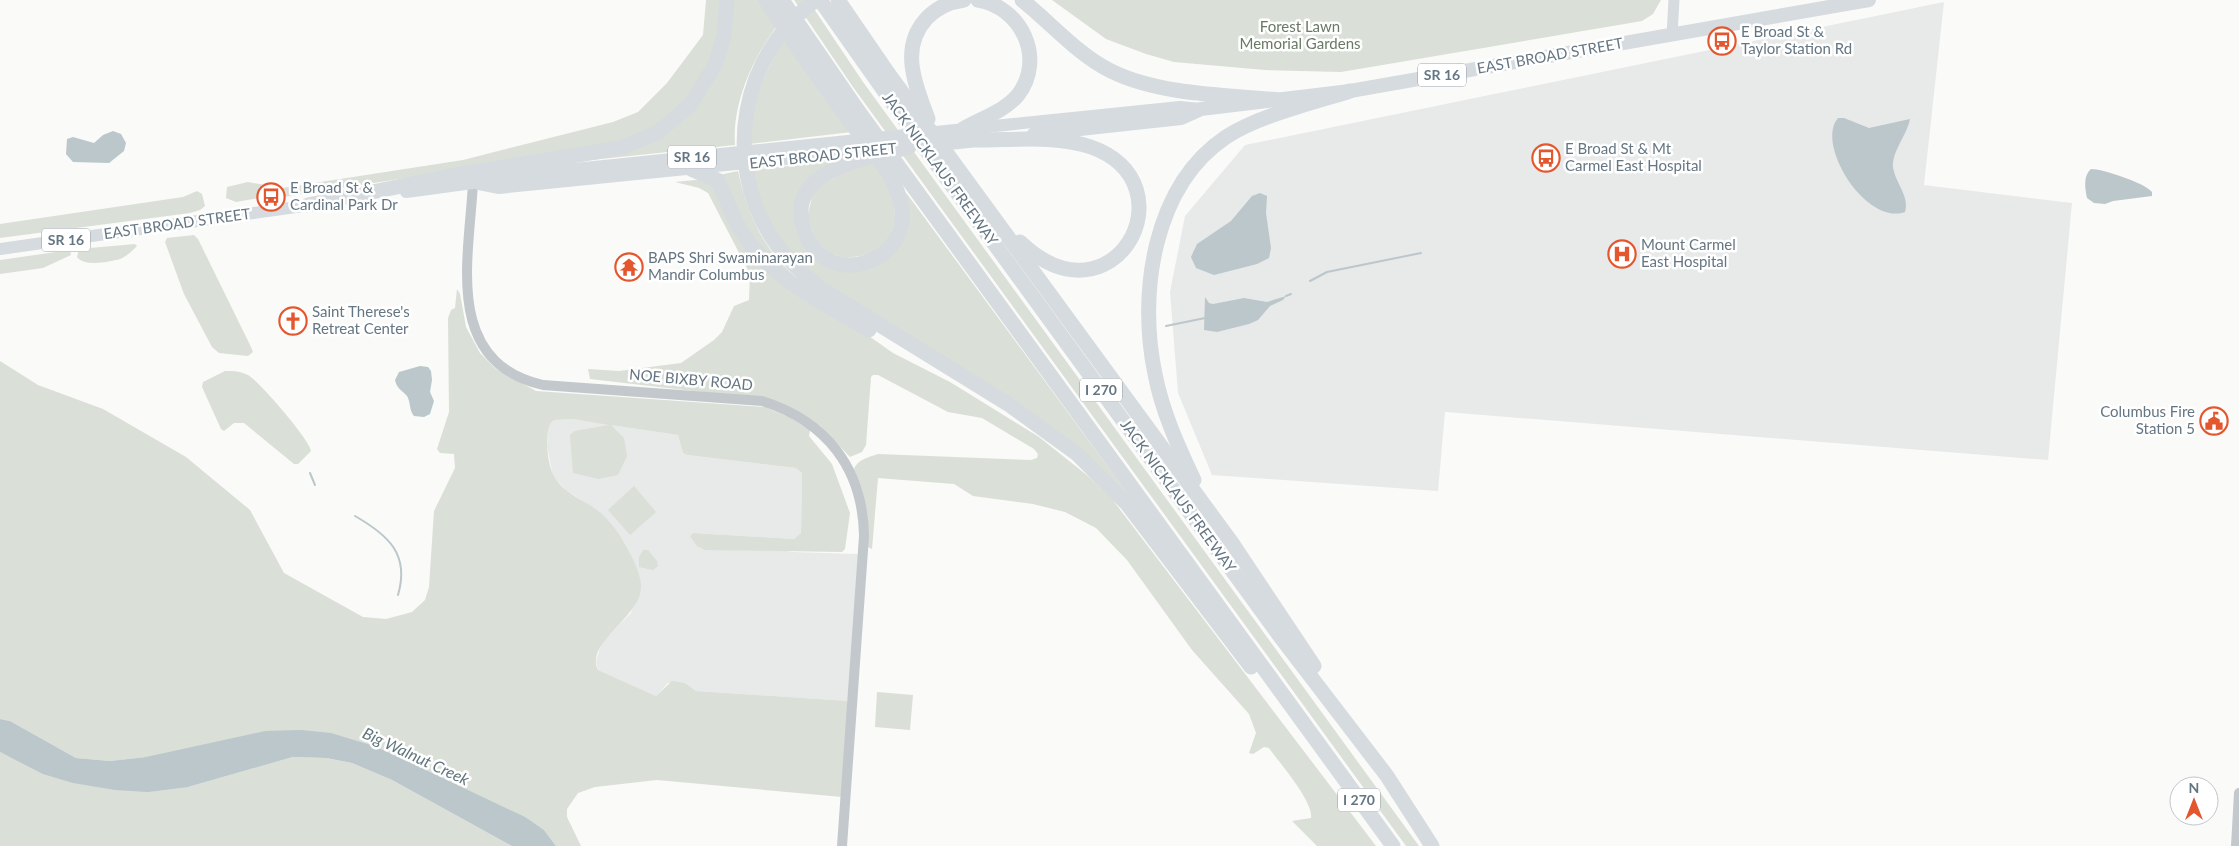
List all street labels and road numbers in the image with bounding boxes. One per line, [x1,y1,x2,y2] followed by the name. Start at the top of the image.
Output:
[1475,33,1624,77] street label: EAST BROAD STREET
[1418,64,1466,86] road number: SR 16
[879,88,1003,249] street label: JACK NICKLAUS FREEWAY
[748,138,898,172] street label: EAST BROAD STREET
[668,146,716,168] road number: SR 16
[102,204,251,242] street label: EAST BROAD STREET
[42,228,90,252] road number: SR 16
[628,365,754,393] street label: NOE BIXBY ROAD
[1080,378,1122,402] road number: I 270
[1117,415,1241,576] street label: JACK NICKLAUS FREEWAY
[1338,788,1380,812] road number: I 270

